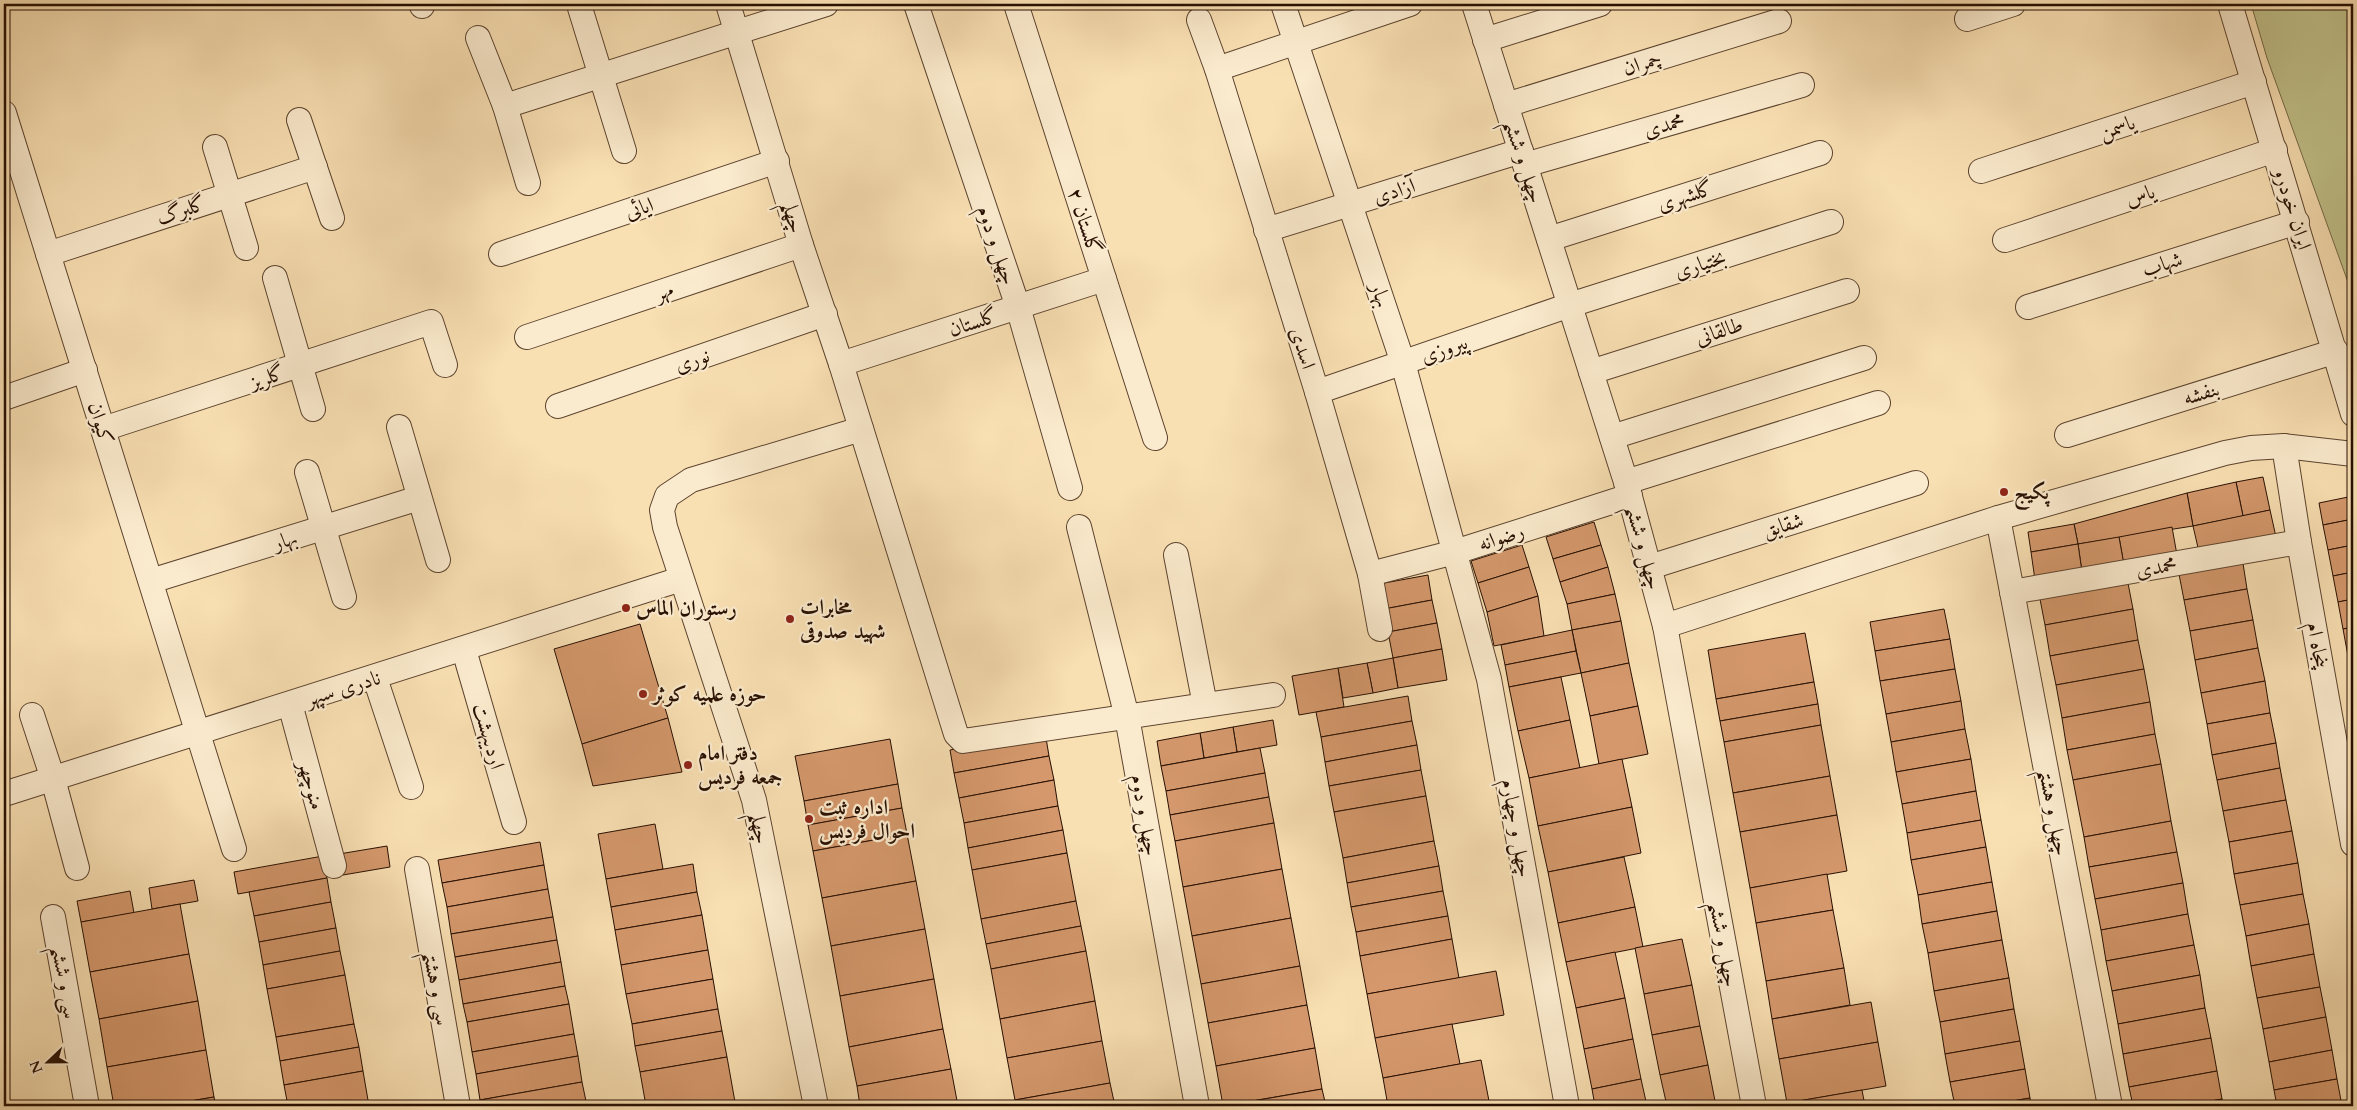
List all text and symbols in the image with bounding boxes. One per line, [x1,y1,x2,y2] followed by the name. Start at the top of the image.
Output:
[1619,44,1665,83] street label: چمران
[1640,106,1688,145] street label: محمدی
[2095,108,2140,147] street label: یاسمن
[1491,115,1551,209] street label: چهل و ششم
[2266,163,2319,254] street label: ایران خودرو
[1369,170,1421,212] street label: آزادی
[1653,174,1717,219] street label: گلشهری
[2122,177,2160,214] street label: یاس
[1060,184,1109,258] street label: گلستان ۲
[153,189,209,232] street label: گلبرگ
[621,190,657,227] street label: ایائی
[768,198,811,238] street label: چهلم
[967,201,1024,290] street label: چهل و دوم
[1670,243,1730,286] street label: بختیاری
[2138,245,2186,284] street label: شهاب
[649,275,678,309] street label: مهر
[1362,277,1398,311] street label: بهار
[945,301,1002,344] street label: گلستان
[1692,310,1747,353] street label: طالقانی
[1282,324,1323,373] street label: اسدی
[1417,328,1473,371] street label: پیروزی
[671,341,714,380] street label: نوری
[244,358,288,397] street label: گلریز
[2179,374,2223,413] street label: بنفشه
[80,398,121,448] street label: کیوان
[2014,478,2051,511] place label: پکیج
[1998,486,2010,498] marker: پکیج
[1612,501,1669,594] street label: چهل و ششم
[1759,506,1807,545] street label: شقایق
[1474,516,1528,558] street label: رضوانه
[267,523,301,558] street label: بهار
[2133,550,2179,585] street label: محمدی
[799,593,885,646] place label: مخابرات شهید صدوقی
[636,594,737,623] place label: رستوران الماس
[620,602,632,614] marker: رستوران الماس
[784,613,796,625] marker: مخابرات شهید صدوقی
[2296,620,2336,673] street label: پنجاه ام
[300,663,384,714] street label: نادری سپهر
[651,680,766,709] place label: حوزه علمیه کوثر
[637,688,649,700] marker: حوزه علمیه کوثر
[465,700,512,773] street label: اردیبهشت
[698,739,782,792] place label: دفتر امام جمعه فردیس
[291,755,332,813] street label: منوچهر
[682,759,694,771] marker: دفتر امام جمعه فردیس
[2025,766,2076,859] street label: چهل و هشتم
[1120,772,1166,859] street label: چهل و دوم
[1491,776,1539,880] street label: چهل و چهارم
[819,793,915,846] place label: اداره ثبت احوال فردیس
[736,810,777,848] street label: چهلم
[803,813,815,825] marker: اداره ثبت احوال فردیس
[1696,899,1745,990] street label: چهل و ششم
[38,943,85,1022] street label: سی و ششم
[410,948,457,1029] street label: سی و هشتم
[22,1038,72,1088] north arrow
[25,1057,47,1076] text: N

